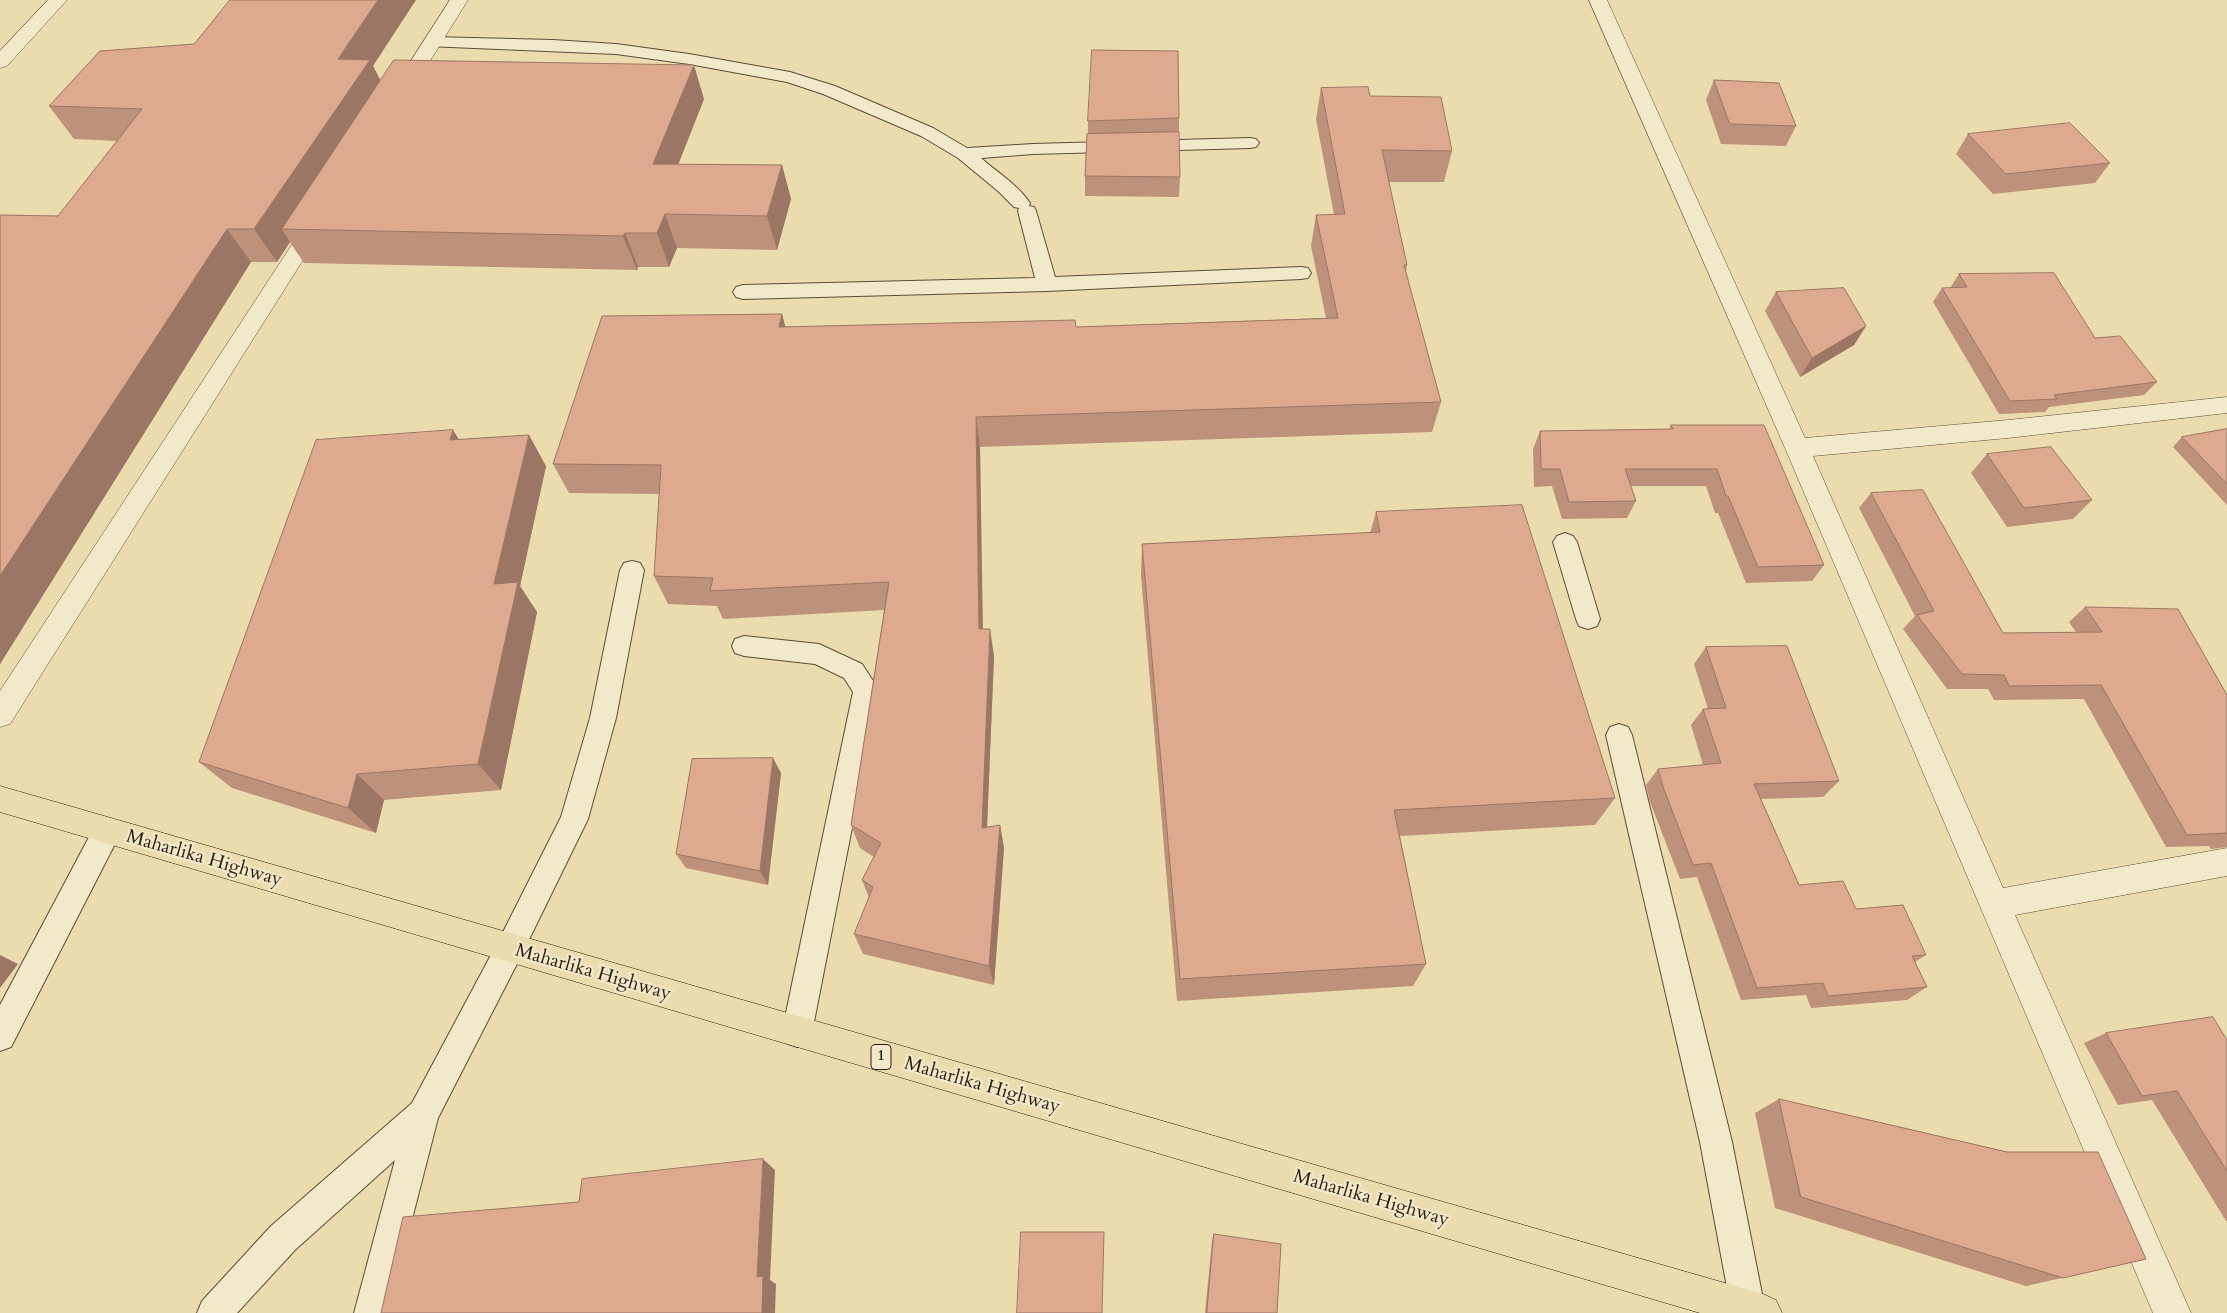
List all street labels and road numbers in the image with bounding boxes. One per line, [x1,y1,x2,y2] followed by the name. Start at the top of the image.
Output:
[123,826,285,892] street label: Maharlika Highway
[512,940,674,1006] street label: Maharlika Highway
[871,1044,891,1070] road number: 1
[901,1053,1063,1119] street label: Maharlika Highway
[1290,1166,1452,1232] street label: Maharlika Highway

